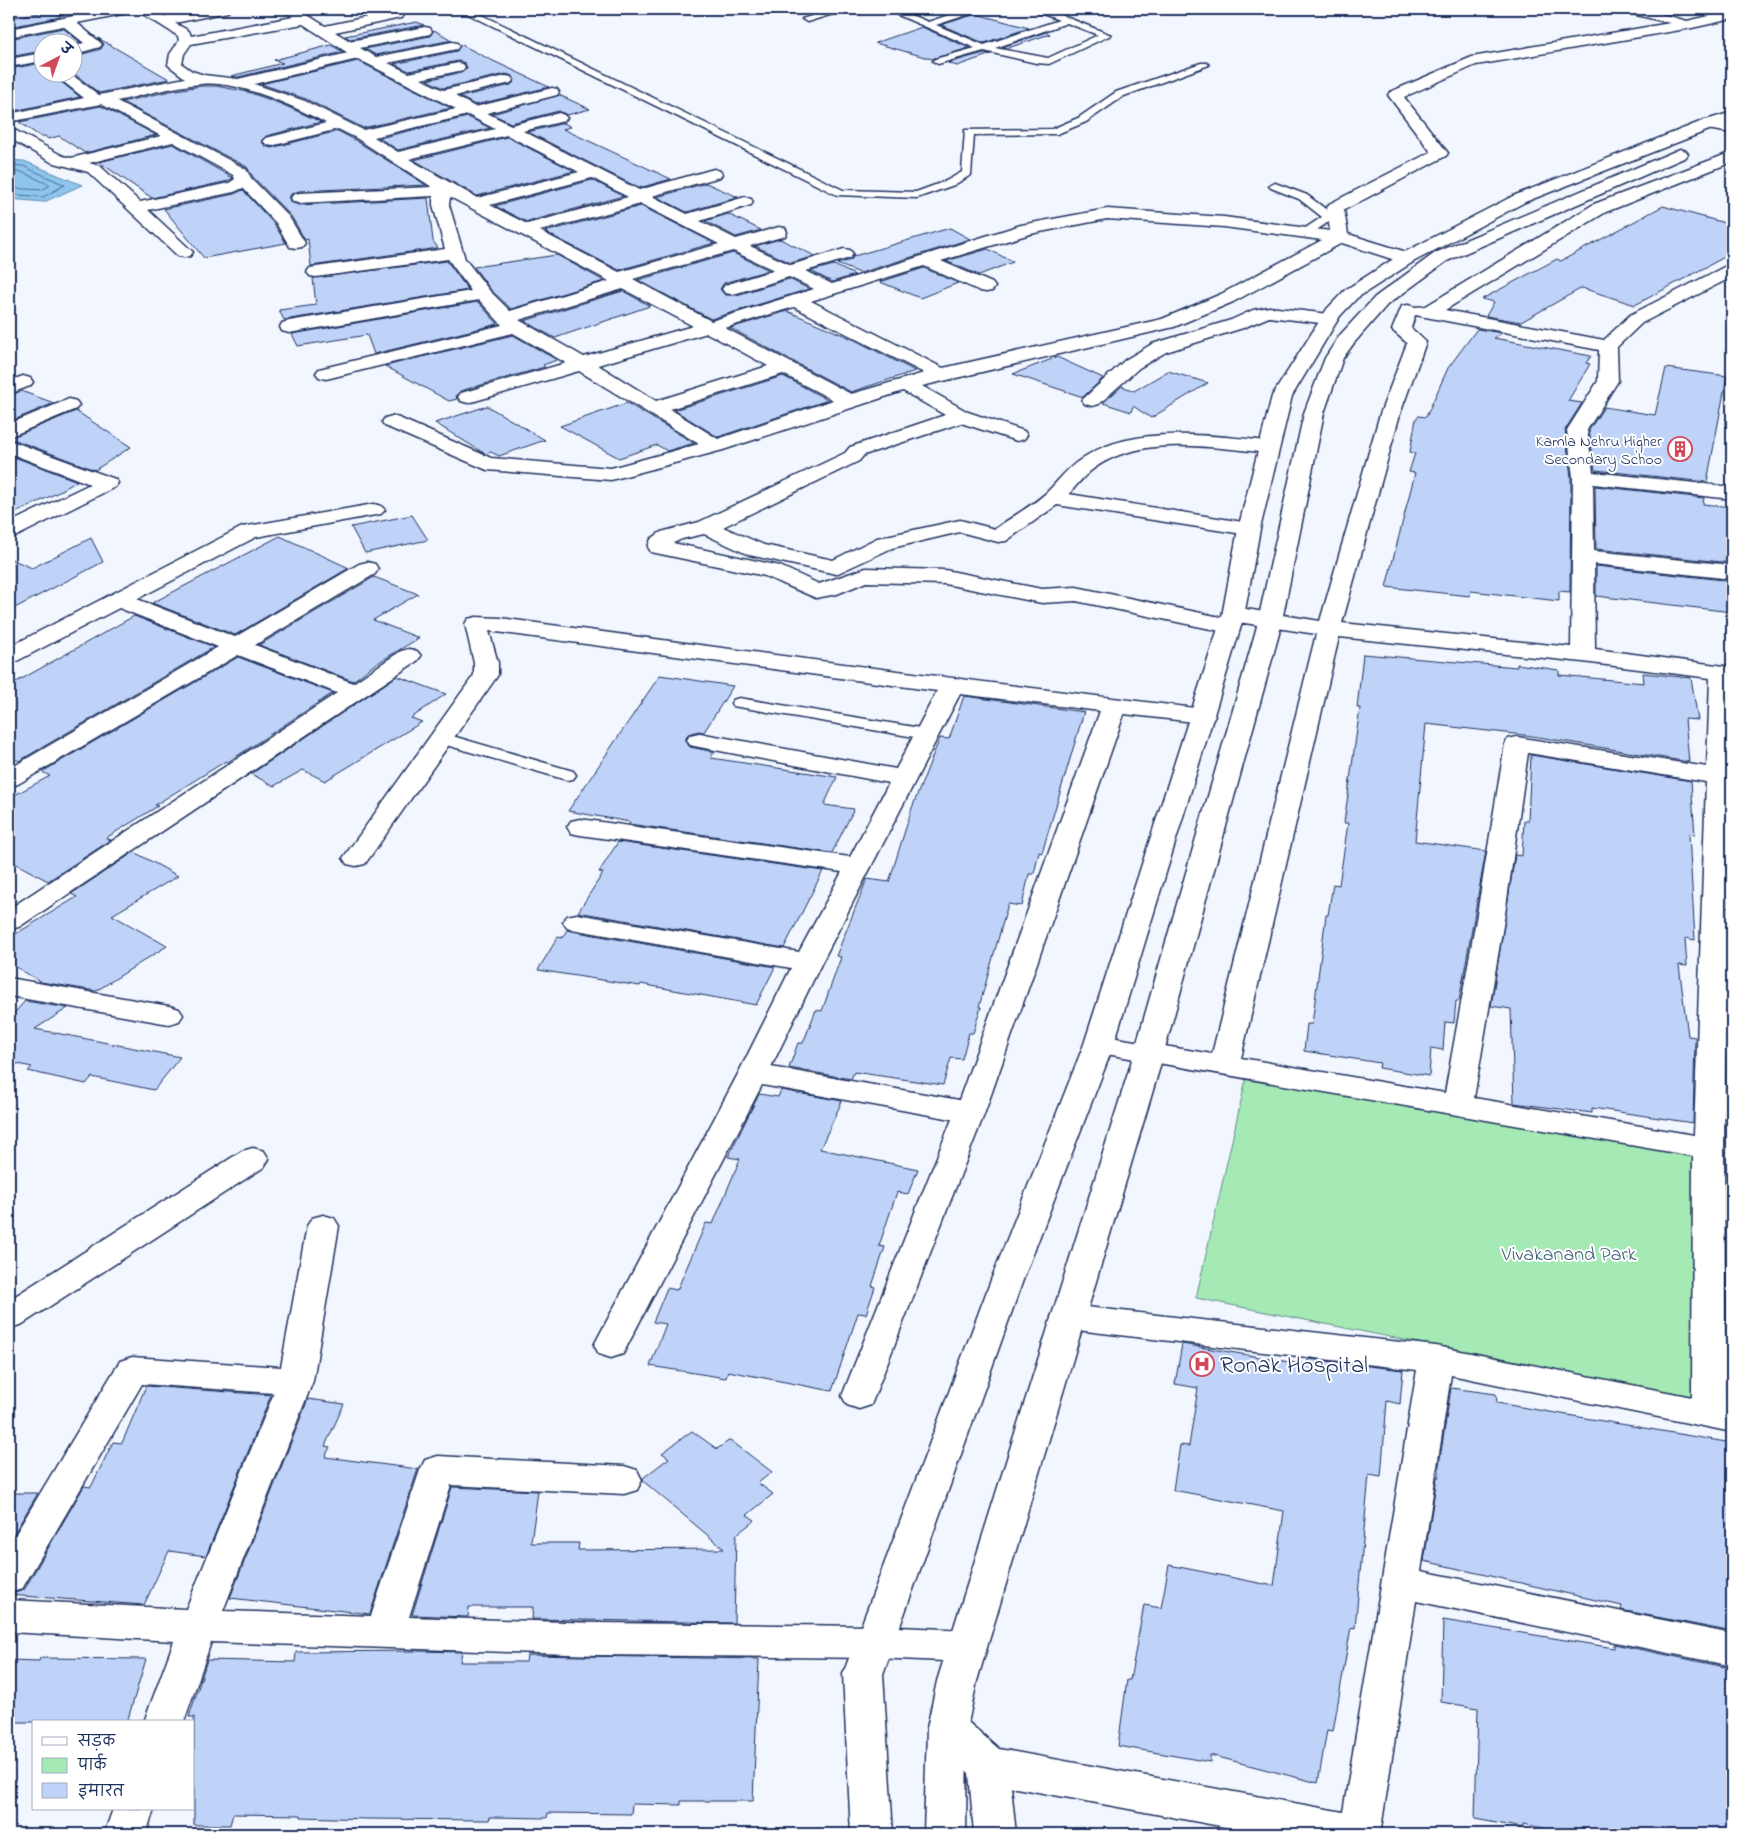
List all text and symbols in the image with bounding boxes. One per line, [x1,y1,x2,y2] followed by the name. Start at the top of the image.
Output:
[32,32,82,82] north arrow
[54,37,77,61] text: उ
[1536,430,1662,472] place label: Kamla Nehru Higher Secondary Schoo
[1667,436,1693,462] building icon: Kamla Nehru Higher Secondary Schoo
[1501,1241,1637,1270] park label: Vivakanand Park
[1220,1349,1368,1384] place label: Ronak Hospital
[1189,1351,1215,1377] hospital icon: Ronak Hospital
[32,1720,195,1810] legend
[77,1731,116,1753] text: सड़क
[77,1753,108,1777] text: पार्क
[78,1781,125,1803] text: इमारत

